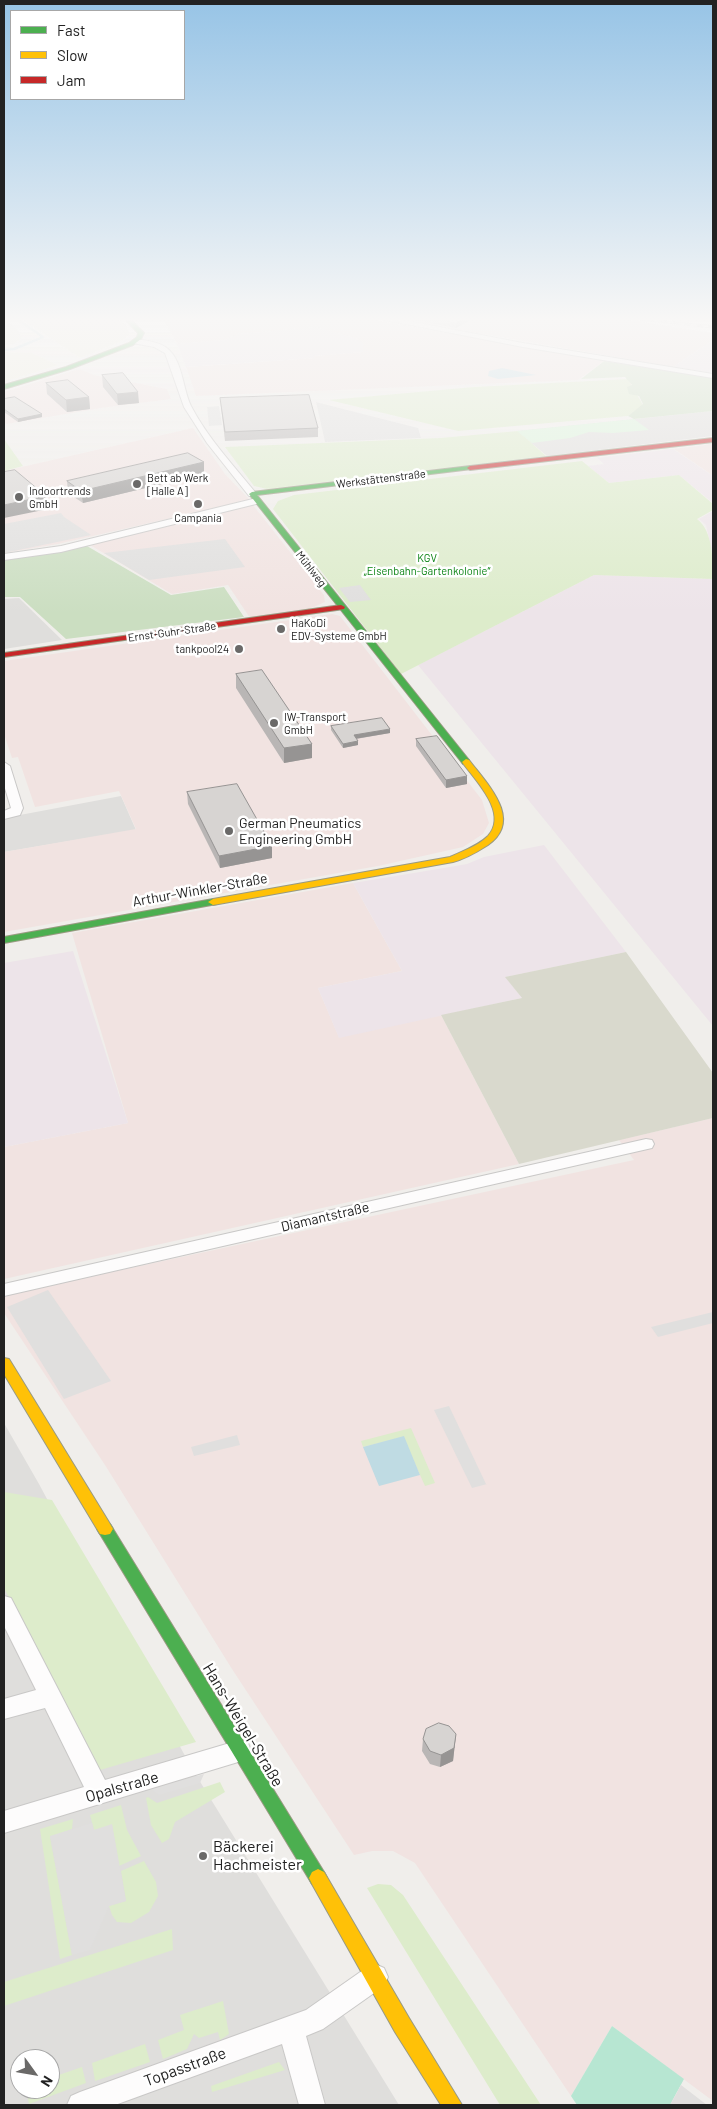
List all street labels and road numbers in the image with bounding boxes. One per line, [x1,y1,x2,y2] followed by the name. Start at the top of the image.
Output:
[336,467,426,491] street label: Werkstättenstraße
[293,548,329,590] street label: Mühlweg
[127,619,217,645] street label: Ernst-Guhr-Straße
[131,870,269,910] street label: Arthur-Winkler-Straße
[279,1199,371,1235] street label: Diamantstraße
[199,1660,287,1790] street label: Hans-Weigel-Straße
[83,1767,161,1807] street label: Opalstraße
[141,2043,229,2091] street label: Topasstraße

